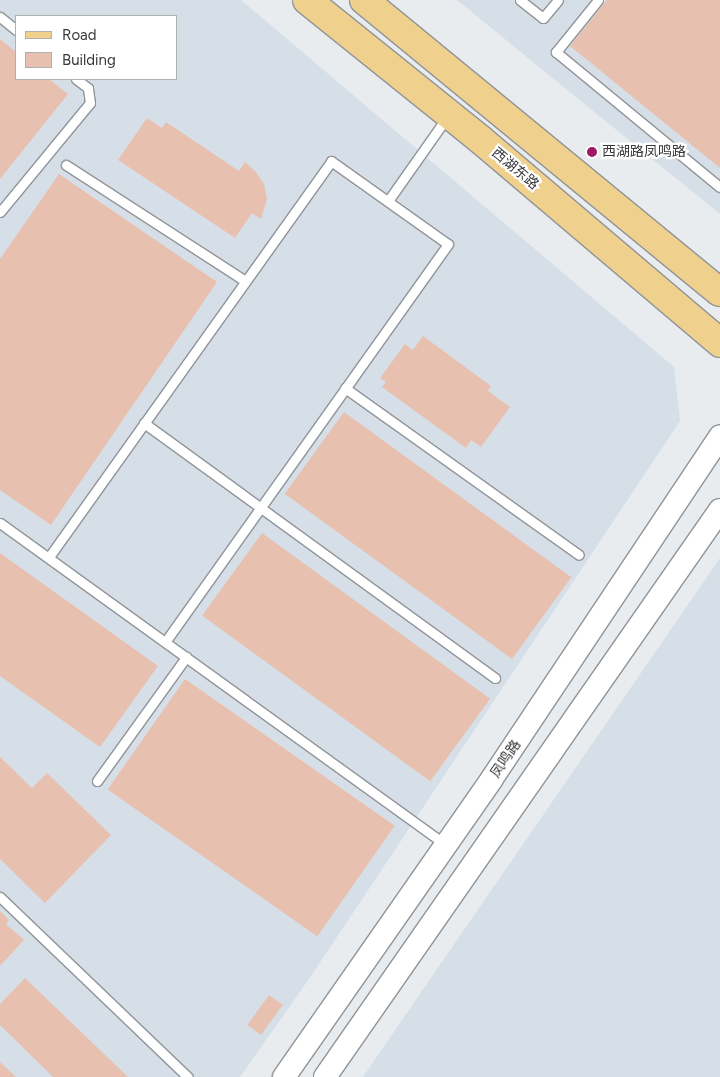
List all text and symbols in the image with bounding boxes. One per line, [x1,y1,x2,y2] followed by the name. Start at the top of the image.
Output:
[15,15,178,80] legend
[62,26,97,44] text: Road
[62,51,116,69] text: Building
[602,144,686,160] place label: 西湖路凤鸣路
[488,145,542,193] street label: 西湖东路
[586,146,598,158] marker: 西湖路凤鸣路
[487,737,525,781] street label: 凤鸣路

